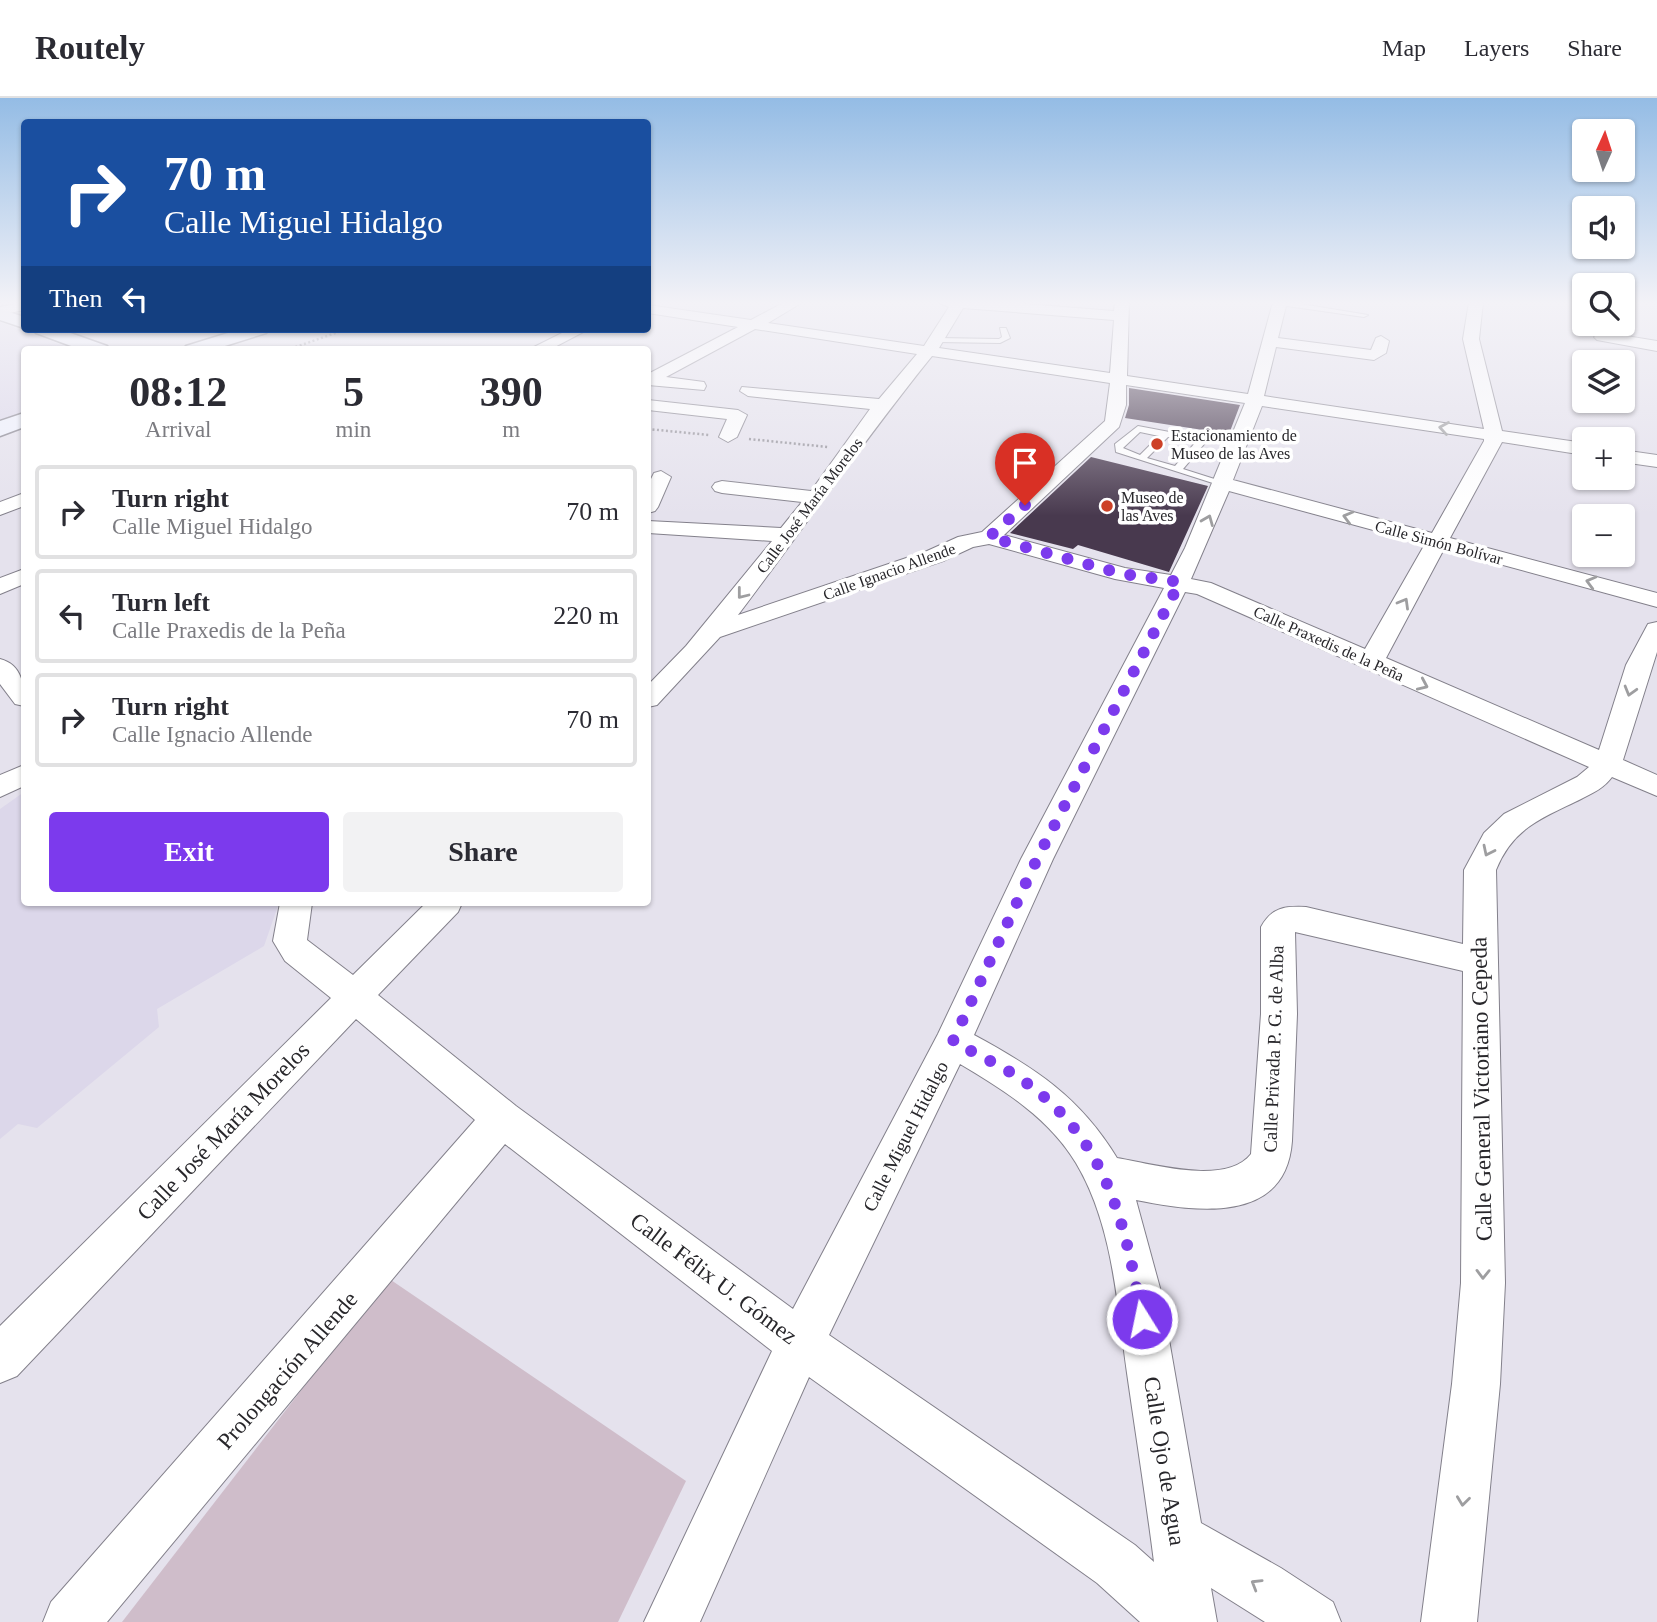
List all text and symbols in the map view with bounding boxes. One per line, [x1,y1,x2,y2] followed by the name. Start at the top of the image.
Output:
[35,30,145,66] text: Routely
[1382,35,1426,61] text: Map
[1464,35,1529,61] text: Layers
[1567,35,1622,61] text: Share
[1572,119,1634,182] north arrow
[1572,119,1635,567] map controls
[164,146,266,201] text: 70 m
[49,147,140,238] icon: right
[1572,196,1635,259] button: sound
[164,204,443,240] text: Calle Miguel Hidalgo
[1572,273,1635,336] button: search
[116,280,154,318] icon: left
[49,284,102,313] text: Then
[1572,350,1635,413] button: layers
[129,369,227,415] text: 08:12
[343,369,364,415] text: 5
[480,369,543,415] text: 390
[145,417,212,442] text: Arrival
[336,417,371,442] text: min
[502,417,520,442] text: m
[1438,420,1450,435] one-way arrow
[1171,427,1297,462] place label: Estacionamiento de Museo de las Aves
[1572,427,1635,490] button: +
[995,433,1055,505] pin
[753,434,866,576] street label: Calle José María Morelos
[1149,436,1165,452] marker: Estacionamiento de Museo de las Aves
[1006,444,1044,482] icon: arrive
[112,484,229,513] text: Turn right
[1121,489,1184,524] place label: Museo de las Aves
[53,493,91,531] icon: right
[566,497,619,526] text: 70 m
[1099,498,1115,514] marker: Museo de las Aves
[1572,504,1635,567] button: −
[1342,511,1354,525] one-way arrow
[112,514,313,539] text: Calle Miguel Hidalgo
[1200,515,1214,528] one-way arrow
[1373,517,1505,568] street label: Calle Simón Bolívar
[821,540,958,604] street label: Calle Ignacio Allende
[1585,576,1597,590] one-way arrow
[737,587,750,599] one-way arrow
[112,588,210,617] text: Turn left
[53,597,91,635] icon: left
[1396,597,1409,610] one-way arrow
[553,601,619,630] text: 220 m
[1251,603,1407,684] street label: Calle Praxedis de la Peña
[112,618,346,643] text: Calle Praxedis de la Peña
[1416,677,1428,691] one-way arrow
[1624,685,1639,697] one-way arrow
[112,692,229,721] text: Turn right
[53,701,91,739] icon: right
[566,705,619,734] text: 70 m
[112,722,313,747] text: Calle Ignacio Allende
[49,812,329,892] button: Exit
[343,812,623,892] button: Share
[1483,844,1497,856] one-way arrow
[1466,937,1497,1241] street label: Calle General Victoriano Cepeda
[1259,944,1288,1153] street label: Calle Privada P. G. de Alba
[132,1037,315,1225] street label: Calle José María Morelos
[858,1058,952,1215] street label: Calle Miguel Hidalgo
[626,1208,802,1349] street label: Calle Félix U. Gómez
[1475,1269,1490,1280] one-way arrow
[1105,1282,1179,1356] position arrow
[212,1287,362,1454] street label: Prolongación Allende
[1139,1375,1190,1547] street label: Calle Ojo de Agua
[1455,1495,1470,1506] one-way arrow
[1251,1579,1264,1592] one-way arrow

